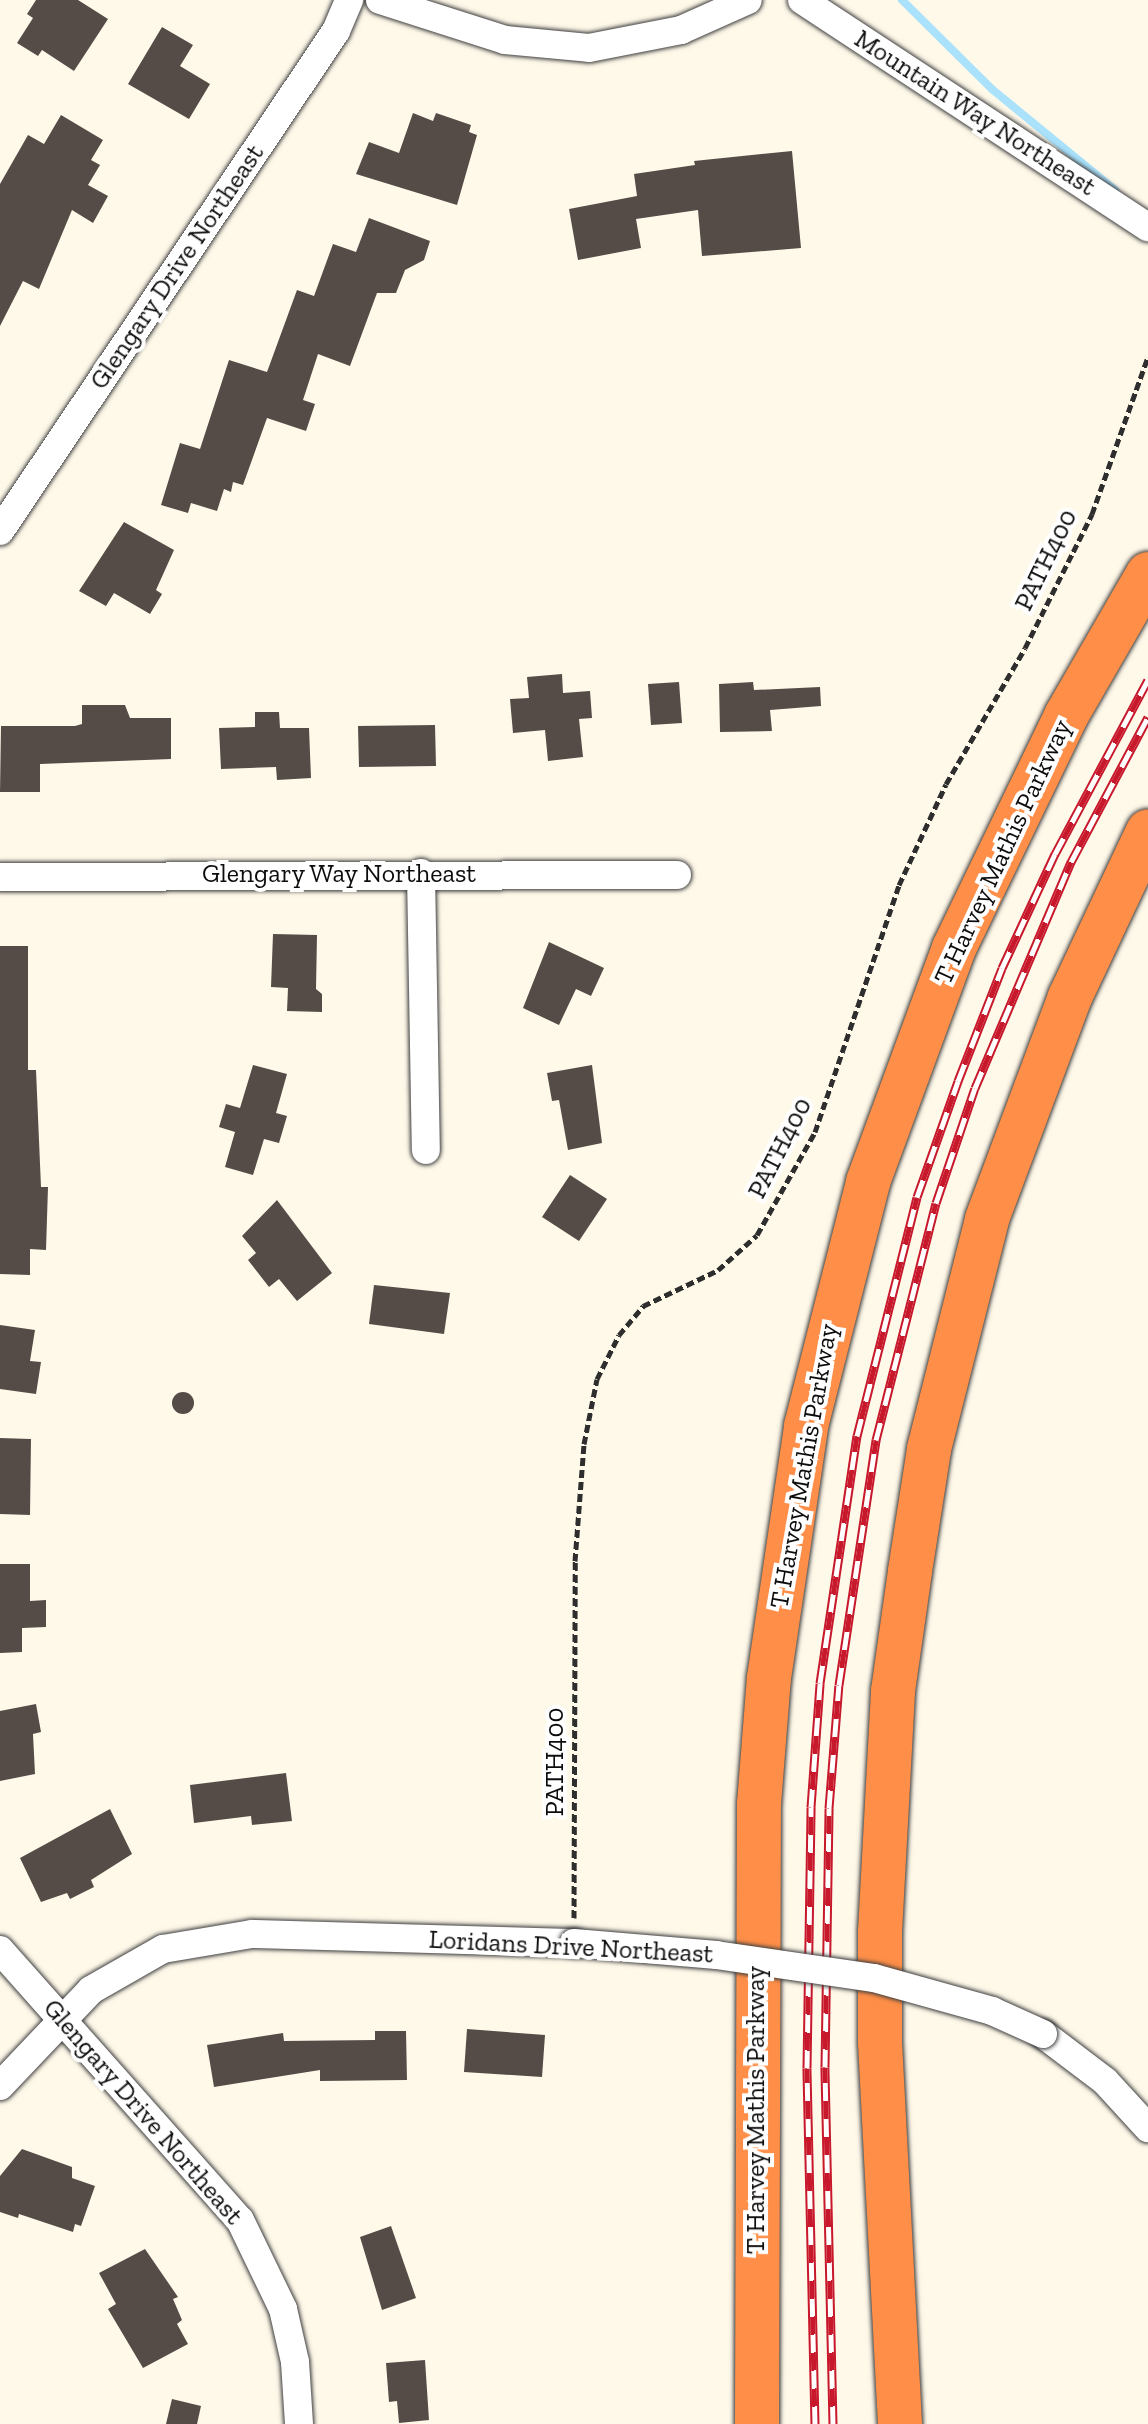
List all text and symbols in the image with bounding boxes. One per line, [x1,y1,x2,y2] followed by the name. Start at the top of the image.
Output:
[848,23,1102,203] street label: Mountain Way Northeast
[83,139,271,395] street label: Glengary Drive Northeast
[1008,504,1084,616] street label: PATH400
[928,714,1078,990] street label: T Harvey Mathis Parkway
[201,858,477,890] street label: Glengary Way Northeast
[741,1092,819,1204] street label: PATH400
[764,1321,844,1611] street label: T Harvey Mathis Parkway
[539,1708,571,1816] street label: PATH400
[428,1924,714,1970] street label: Loridans Drive Northeast
[740,1965,772,2255] street label: T Harvey Mathis Parkway
[36,1993,250,2231] street label: Glengary Drive Northeast

